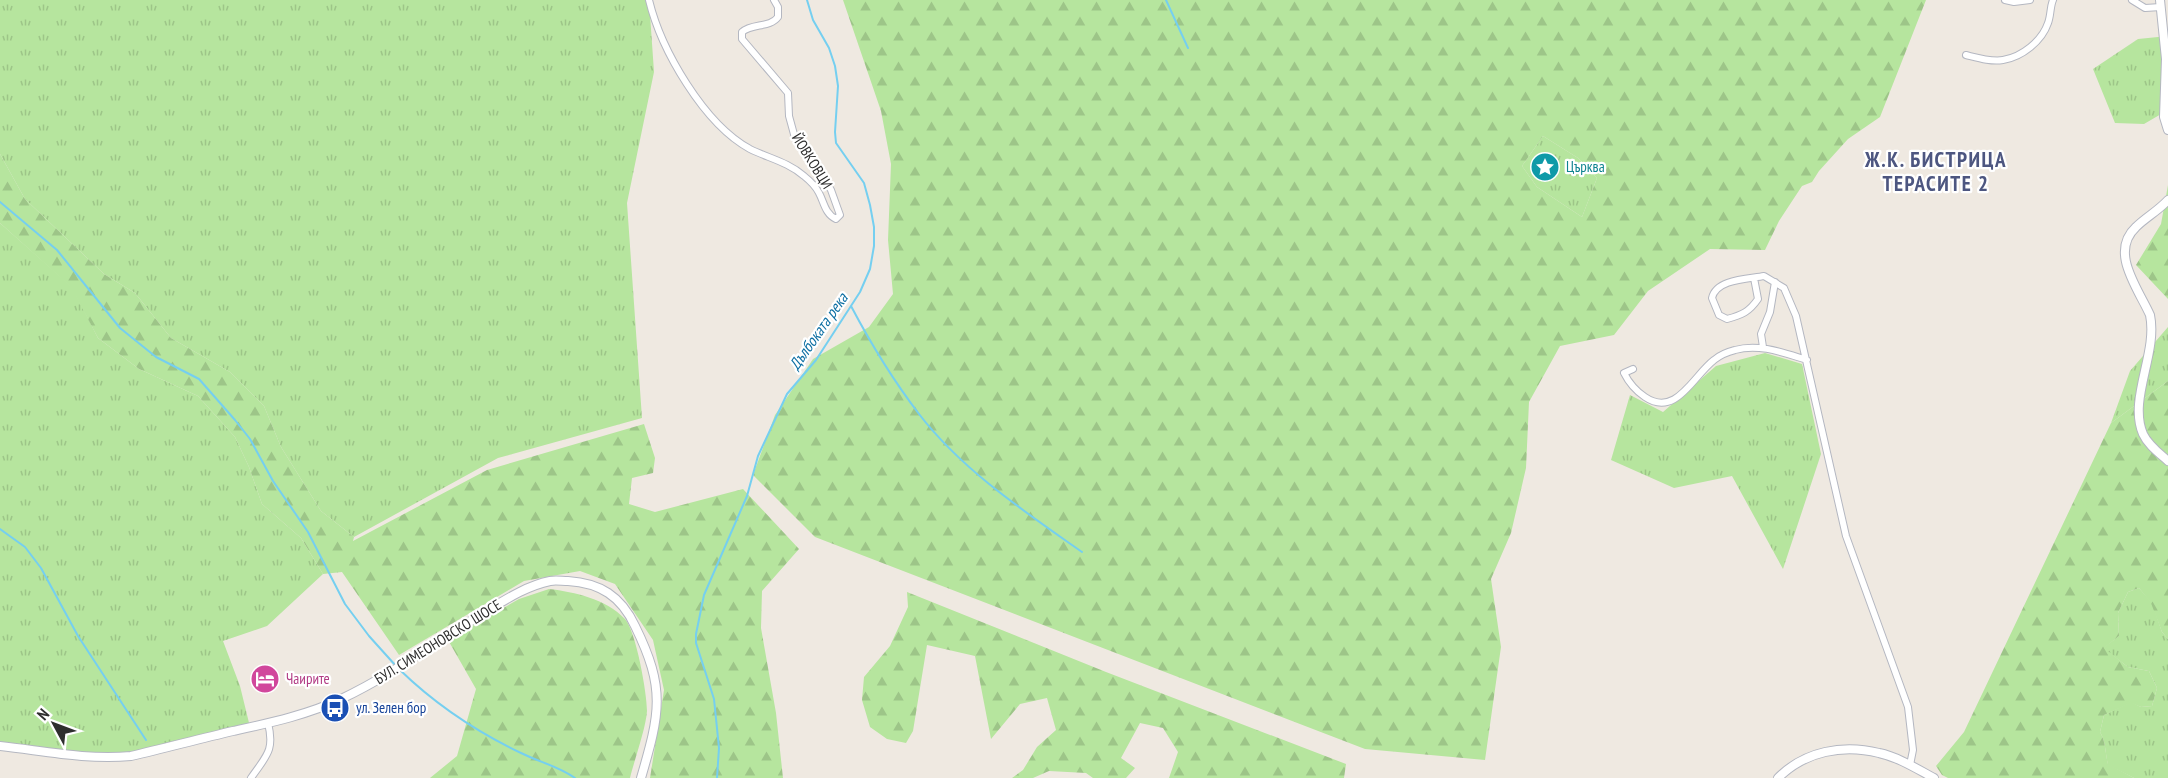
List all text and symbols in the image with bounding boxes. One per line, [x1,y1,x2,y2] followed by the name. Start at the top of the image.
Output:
[788,129,837,192] street label: ЙОВКОВЦИ
[1864,146,2007,197] district label: Ж.К. БИСТРИЦА ТЕРАСИТЕ 2
[1529,151,1561,183] place icon: Църква
[1566,157,1605,176] place label: Църква
[784,288,853,374] water label: Дълбоката река
[371,595,505,688] street label: БУЛ. СИМЕОНОВСКО ШОСЕ
[249,663,281,695] hotel icon: Чаирите
[286,669,330,688] place label: Чаирите
[319,692,351,724] bus stop icon: ул. Зелен бор
[24,694,84,754] north arrow
[356,698,426,717] place label: ул. Зелен бор
[32,704,53,724] text: N

